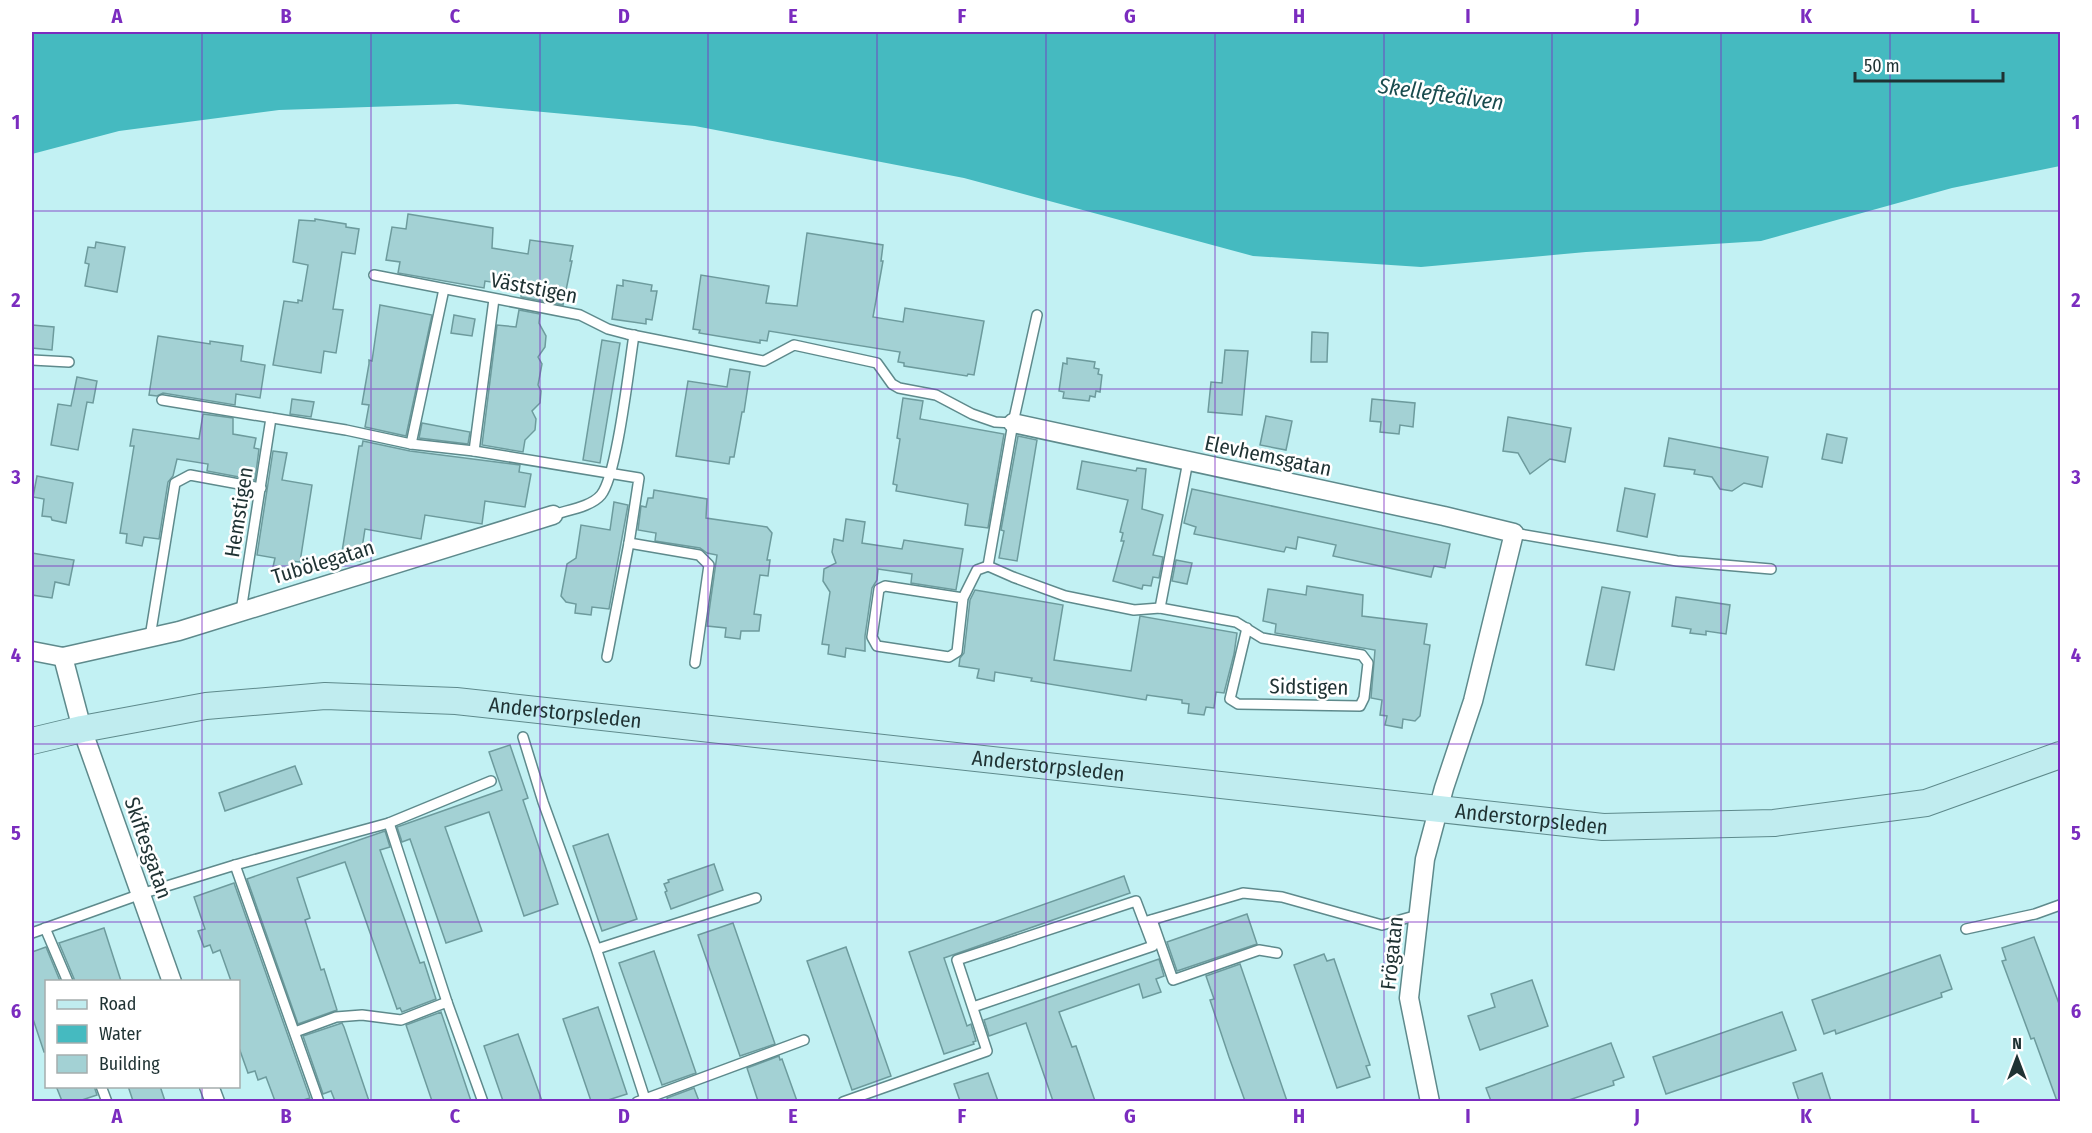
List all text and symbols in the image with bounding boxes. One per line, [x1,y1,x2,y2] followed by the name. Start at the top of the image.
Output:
[111,4,124,28] text: A
[280,4,292,28] text: B
[450,4,461,28] text: C
[618,4,630,28] text: D
[788,4,798,28] text: E
[958,4,967,28] text: F
[1124,4,1136,28] text: G
[1293,4,1305,28] text: H
[1465,4,1471,28] text: I
[1633,4,1640,28] text: J
[1800,4,1812,28] text: K
[1970,4,1980,28] text: L
[1855,45,2004,83] scale bar
[1864,55,1900,77] text: 50 m
[1376,72,1505,116] water label: Skellefteälven
[12,110,20,134] text: 1
[2072,110,2080,134] text: 1
[488,267,580,309] street label: Väststigen
[10,288,21,312] text: 2
[2070,288,2081,312] text: 2
[1202,430,1334,482] street label: Elevhemsgatan
[10,465,21,489] text: 3
[219,465,259,559] street label: Hemstigen
[2070,465,2081,489] text: 3
[269,534,377,590] street label: Tubölegatan
[11,643,21,667] text: 4
[2071,643,2081,667] text: 4
[1269,673,1349,701] street label: Sidstigen
[488,692,643,734] street label: Anderstorpsleden
[971,745,1126,787] street label: Anderstorpsleden
[119,794,177,902] street label: Skiftesgatan
[1454,798,1609,840] street label: Anderstorpsleden
[11,821,21,845] text: 5
[2071,821,2081,845] text: 5
[1375,915,1409,991] street label: Frögatan
[45,980,240,1088] legend
[99,993,136,1015] text: Road
[11,999,21,1023] text: 6
[2071,999,2081,1023] text: 6
[99,1023,142,1045] text: Water
[1987,1028,2047,1088] north arrow
[2012,1034,2022,1053] text: N
[99,1053,160,1075] text: Building
[111,1104,124,1128] text: A
[280,1104,292,1128] text: B
[450,1104,461,1128] text: C
[618,1104,630,1128] text: D
[788,1104,798,1128] text: E
[958,1104,967,1128] text: F
[1124,1104,1136,1128] text: G
[1293,1104,1305,1128] text: H
[1465,1104,1471,1128] text: I
[1633,1104,1640,1128] text: J
[1800,1104,1812,1128] text: K
[1970,1104,1980,1128] text: L

